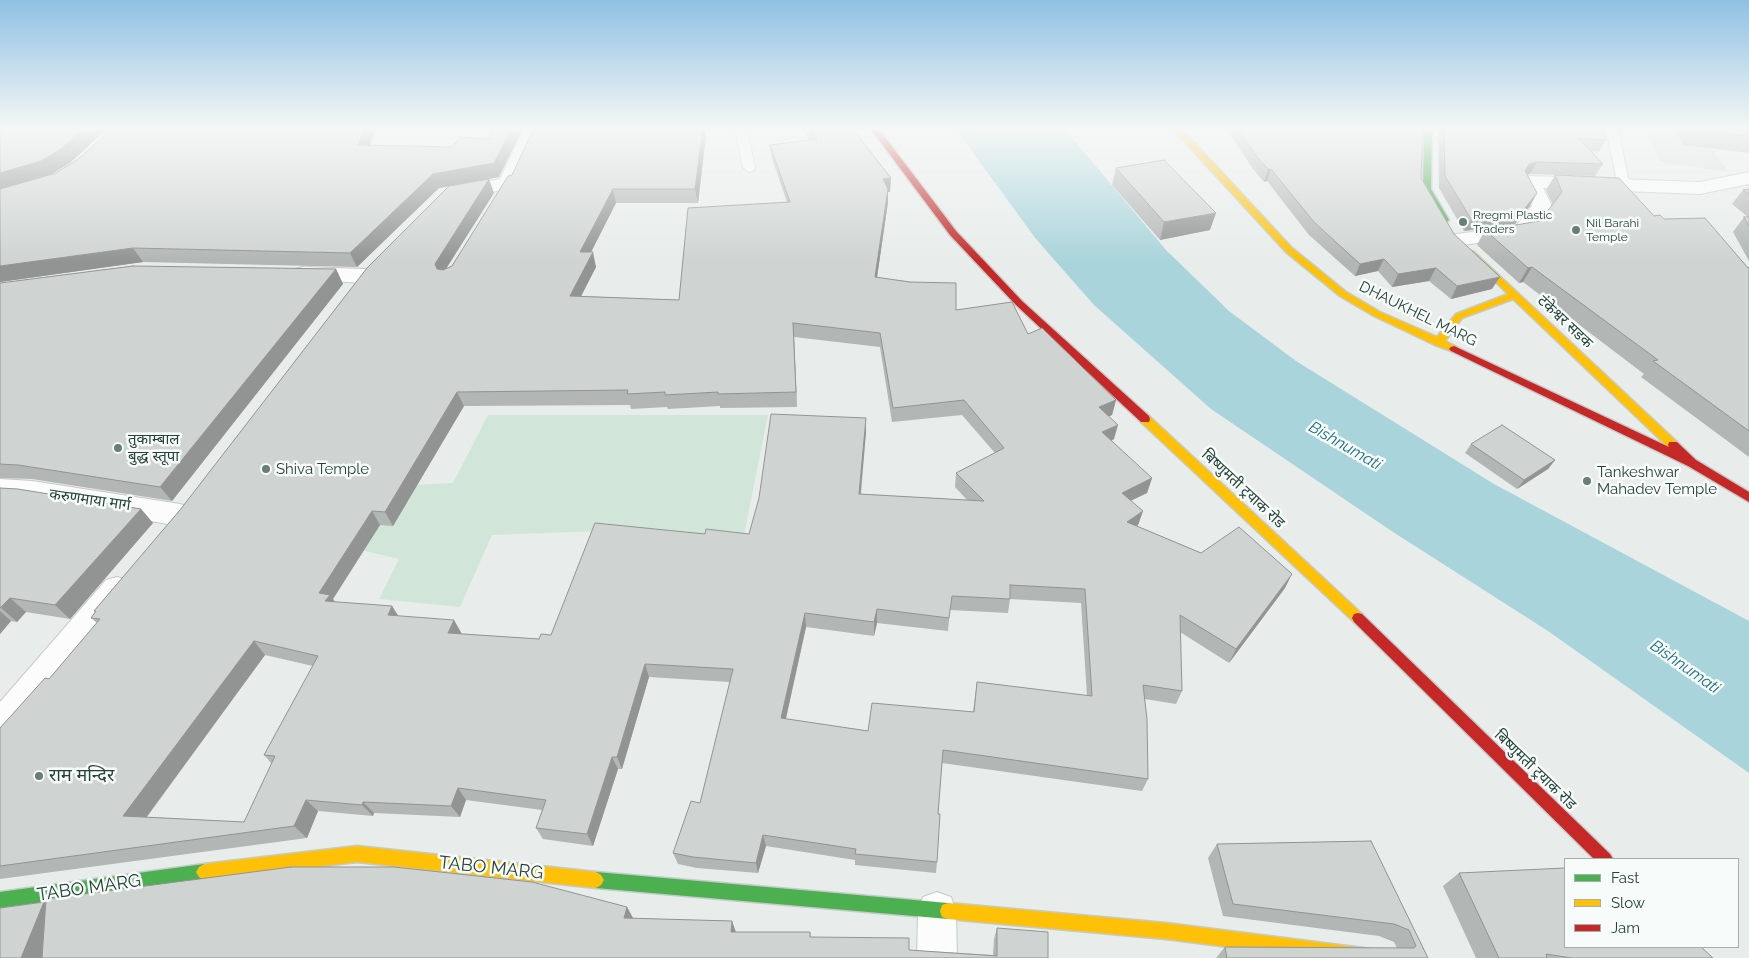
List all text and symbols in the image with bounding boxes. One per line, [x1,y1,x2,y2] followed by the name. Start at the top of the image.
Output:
[1473,208,1552,236] place label: Rregmi Plastic Traders
[1457,216,1469,228] marker: Rregmi Plastic Traders
[1586,216,1639,244] place label: Nil Barahi Temple
[1570,224,1582,236] marker: Nil Barahi Temple
[1356,278,1480,350] street label: DHAUKHEL MARG
[1534,292,1596,352] street label: टंकेश्वर सडक
[1305,418,1385,474] water label: Bishnumati
[128,430,179,465] place label: तुकाम्बाल बुद्ध स्तूपा
[112,442,124,454] marker: तुकाम्बाल बुद्ध स्तूपा
[1198,446,1288,532] street label: बिष्णुमती ट्रयाक रोड
[276,460,369,478] place label: Shiva Temple
[260,463,272,475] marker: Shiva Temple
[1597,463,1717,498] place label: Tankeshwar Mahadev Temple
[1581,475,1593,487] marker: Tankeshwar Mahadev Temple
[48,485,132,515] street label: करुणमाया मार्ग
[1647,636,1723,698] water label: Bishnumati
[1490,726,1580,814] street label: बिष्णुमती ट्रयाक रोड
[49,765,114,787] place label: राम मन्दिर
[33,770,45,782] marker: राम मन्दिर
[438,852,544,884] street label: TABO MARG
[1564,858,1739,948] legend
[1611,869,1639,887] text: Fast
[36,870,142,906] street label: TABO MARG
[1611,894,1645,912] text: Slow
[1611,919,1640,937] text: Jam

